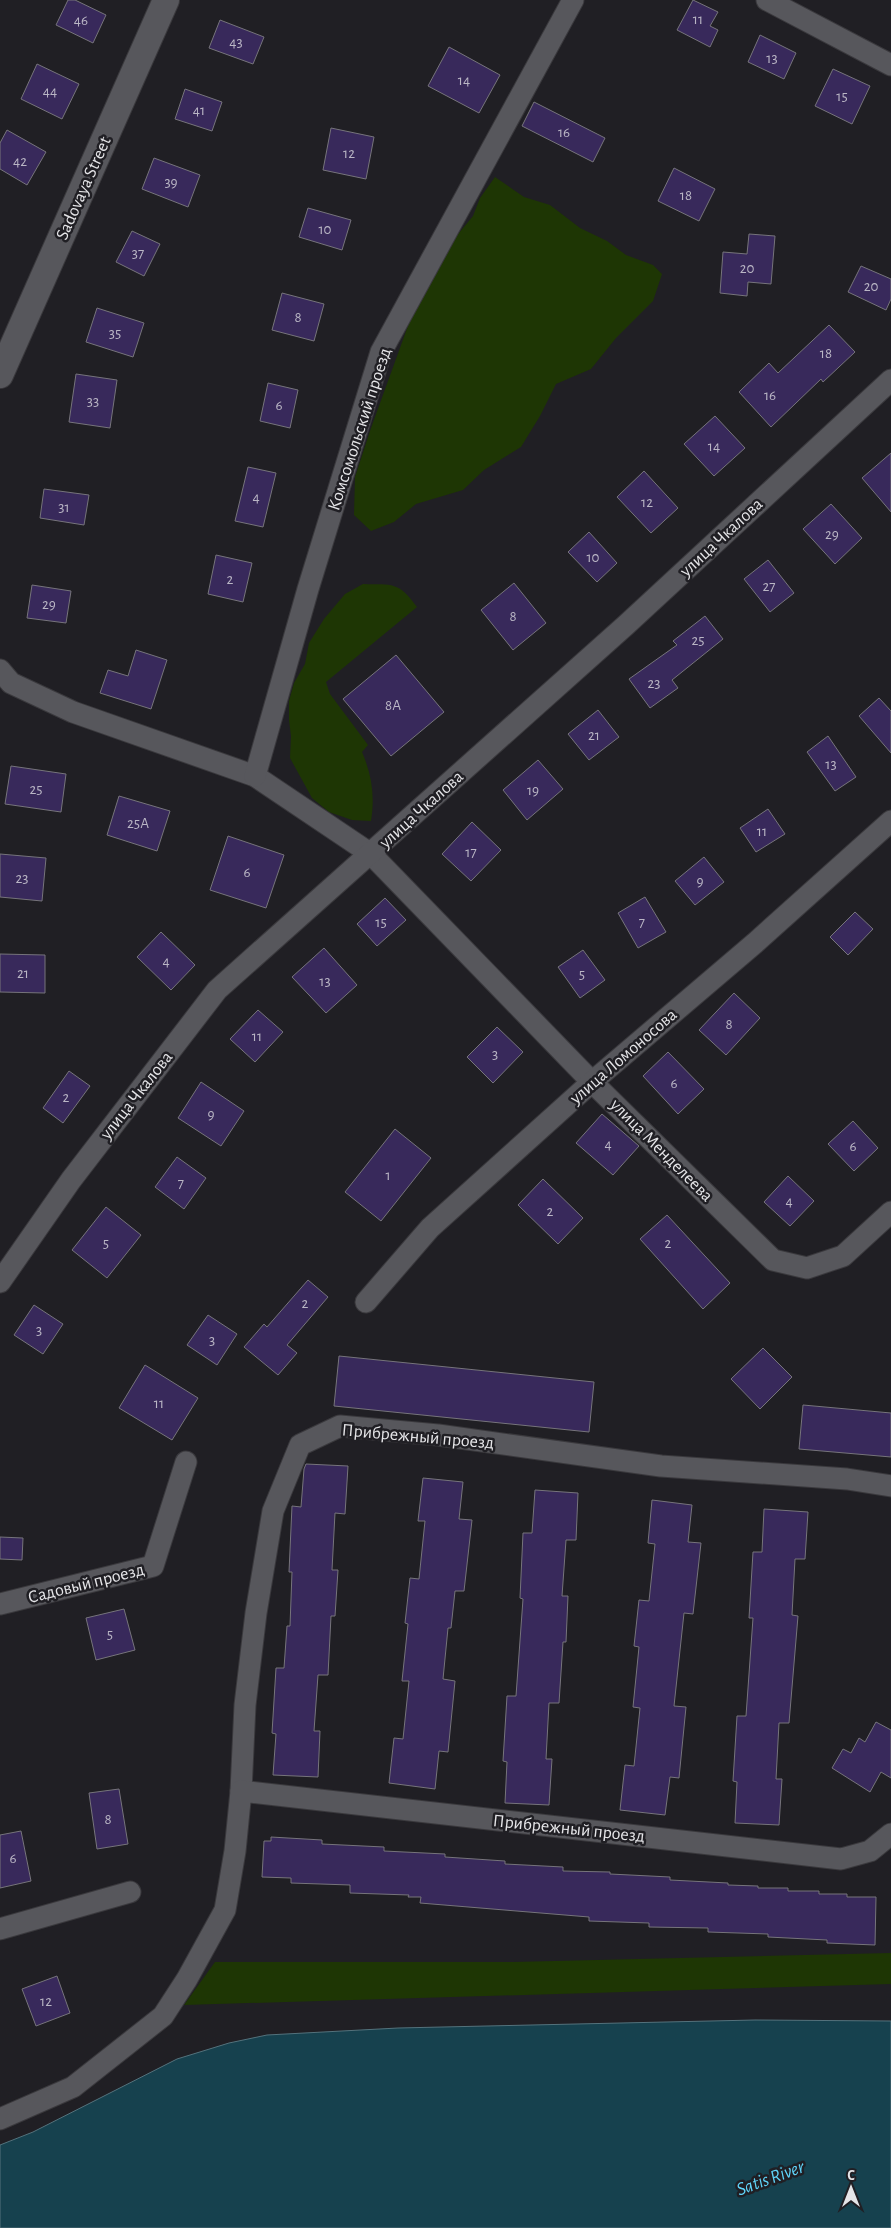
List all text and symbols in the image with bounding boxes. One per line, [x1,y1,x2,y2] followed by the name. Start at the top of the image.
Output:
[693,12,703,27] house number: 11
[74,13,88,28] house number: 46
[229,35,243,50] house number: 43
[766,51,778,66] house number: 13
[458,73,470,88] house number: 14
[43,84,57,99] house number: 44
[836,89,848,104] house number: 15
[193,103,205,118] house number: 41
[558,125,570,140] house number: 16
[53,134,115,243] street label: Sadovaya Street
[343,146,355,161] house number: 12
[13,154,27,169] house number: 42
[164,175,178,190] house number: 39
[680,188,692,203] house number: 18
[318,222,332,237] house number: 10
[132,246,144,261] house number: 37
[740,261,754,276] house number: 20
[864,279,878,294] house number: 20
[294,310,302,325] house number: 8
[109,326,121,341] house number: 35
[325,346,395,513] street label: Комсомольский проезд
[820,346,832,361] house number: 18
[764,388,776,403] house number: 16
[87,394,99,409] house number: 33
[275,398,283,413] house number: 6
[708,439,720,454] house number: 14
[252,490,260,505] house number: 4
[641,495,653,510] house number: 12
[676,495,767,581] street label: улица Чкалова
[58,500,70,515] house number: 31
[825,527,839,542] house number: 29
[586,550,600,565] house number: 10
[227,572,234,587] house number: 2
[762,579,776,594] house number: 27
[42,597,56,612] house number: 29
[509,609,517,624] house number: 8
[691,633,705,648] house number: 25
[647,676,661,691] house number: 23
[385,698,401,713] house number: 8А
[588,728,600,743] house number: 21
[825,757,837,772] house number: 13
[376,768,467,853] street label: улица Чкалова
[29,782,43,797] house number: 25
[527,783,539,798] house number: 19
[127,816,149,831] house number: 25А
[757,824,767,839] house number: 11
[465,845,477,860] house number: 17
[243,865,251,880] house number: 6
[15,871,29,886] house number: 23
[696,874,704,889] house number: 9
[375,915,387,930] house number: 15
[639,915,645,930] house number: 7
[162,954,170,969] house number: 4
[17,966,29,981] house number: 21
[579,967,585,982] house number: 5
[319,974,331,989] house number: 13
[566,1006,681,1108] street label: улица Ломоносова
[725,1017,733,1032] house number: 8
[252,1029,262,1044] house number: 11
[492,1047,498,1062] house number: 3
[96,1048,176,1144] street label: улица Чкалова
[670,1076,678,1091] house number: 6
[63,1090,70,1105] house number: 2
[606,1095,716,1205] street label: улица Менделеева
[207,1107,215,1122] house number: 9
[604,1137,612,1152] house number: 4
[849,1139,857,1154] house number: 6
[385,1168,391,1183] house number: 1
[178,1176,184,1191] house number: 7
[785,1194,793,1209] house number: 4
[547,1204,554,1219] house number: 2
[103,1236,109,1251] house number: 5
[665,1236,672,1251] house number: 2
[302,1296,309,1311] house number: 2
[36,1323,42,1338] house number: 3
[209,1333,215,1348] house number: 3
[154,1396,164,1411] house number: 11
[341,1420,495,1453] street label: Прибрежный проезд
[26,1561,146,1607] street label: Садовый проезд
[107,1627,113,1642] house number: 5
[492,1811,646,1846] street label: Прибрежный проезд
[104,1812,112,1827] house number: 8
[9,1851,17,1866] house number: 6
[40,1994,52,2009] house number: 12
[734,2157,808,2199] water label: Satis River
[826,2163,876,2213] north arrow
[847,2169,855,2183] text: С

